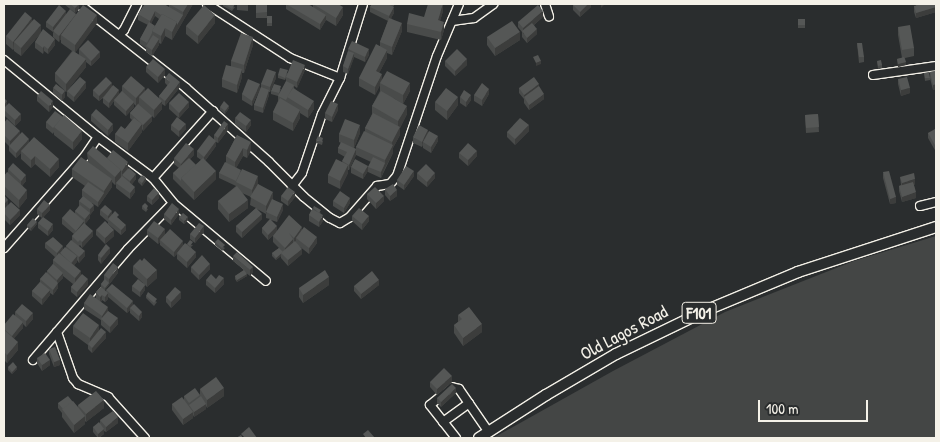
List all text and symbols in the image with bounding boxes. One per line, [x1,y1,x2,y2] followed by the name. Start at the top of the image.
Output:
[682,300,716,326] road number: F101
[577,301,671,365] street label: Old Lagos Road
[760,390,870,422] scale bar
[766,398,799,419] text: 100 m

